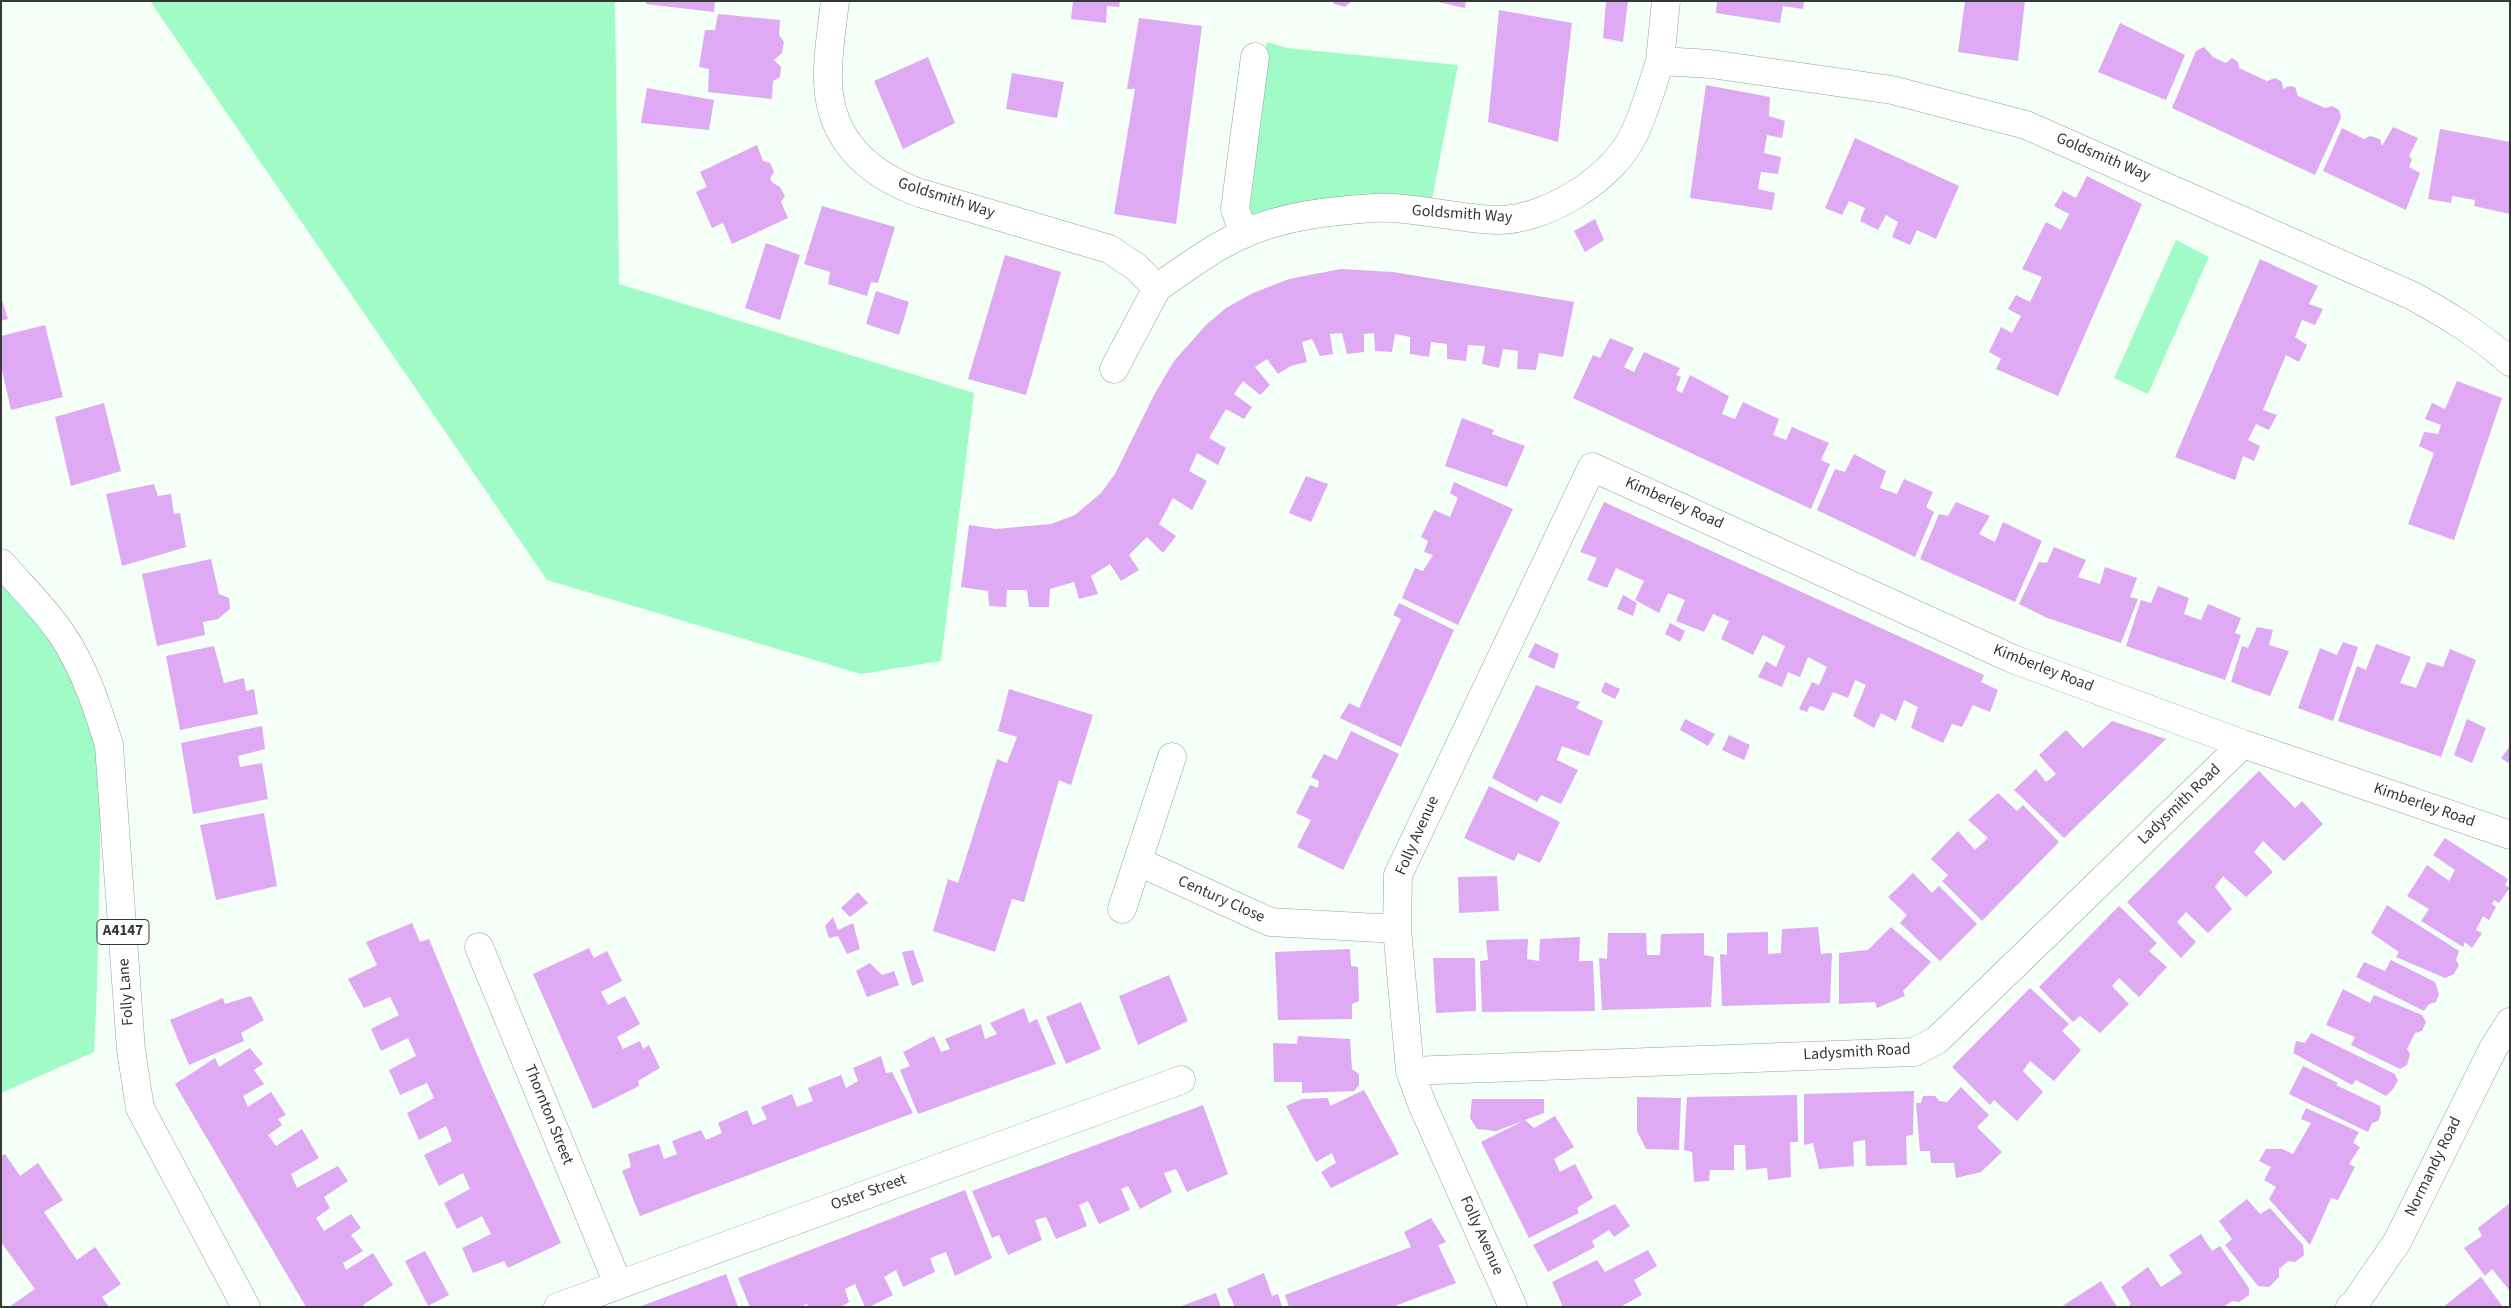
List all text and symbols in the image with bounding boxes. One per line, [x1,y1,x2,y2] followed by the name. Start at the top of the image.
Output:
[2053,130,2153,186] street label: Goldsmith Way
[895,174,997,224] street label: Goldsmith Way
[1411,202,1513,228] street label: Goldsmith Way
[1622,474,1726,534] street label: Kimberley Road
[1990,641,2096,697] street label: Kimberley Road
[2135,761,2225,849] street label: Ladysmith Road
[2371,780,2477,832] street label: Kimberley Road
[1392,793,1444,879] street label: Folly Avenue
[1175,872,1267,928] street label: Century Close
[97,920,149,944] road number: A4147
[115,958,139,1026] street label: Folly Lane
[1803,1041,1911,1065] street label: Ladysmith Road
[519,1062,577,1168] street label: Thornton Street
[2402,1114,2466,1220] street label: Normandy Road
[829,1170,909,1216] street label: Oster Street
[1455,1193,1507,1279] street label: Folly Avenue

